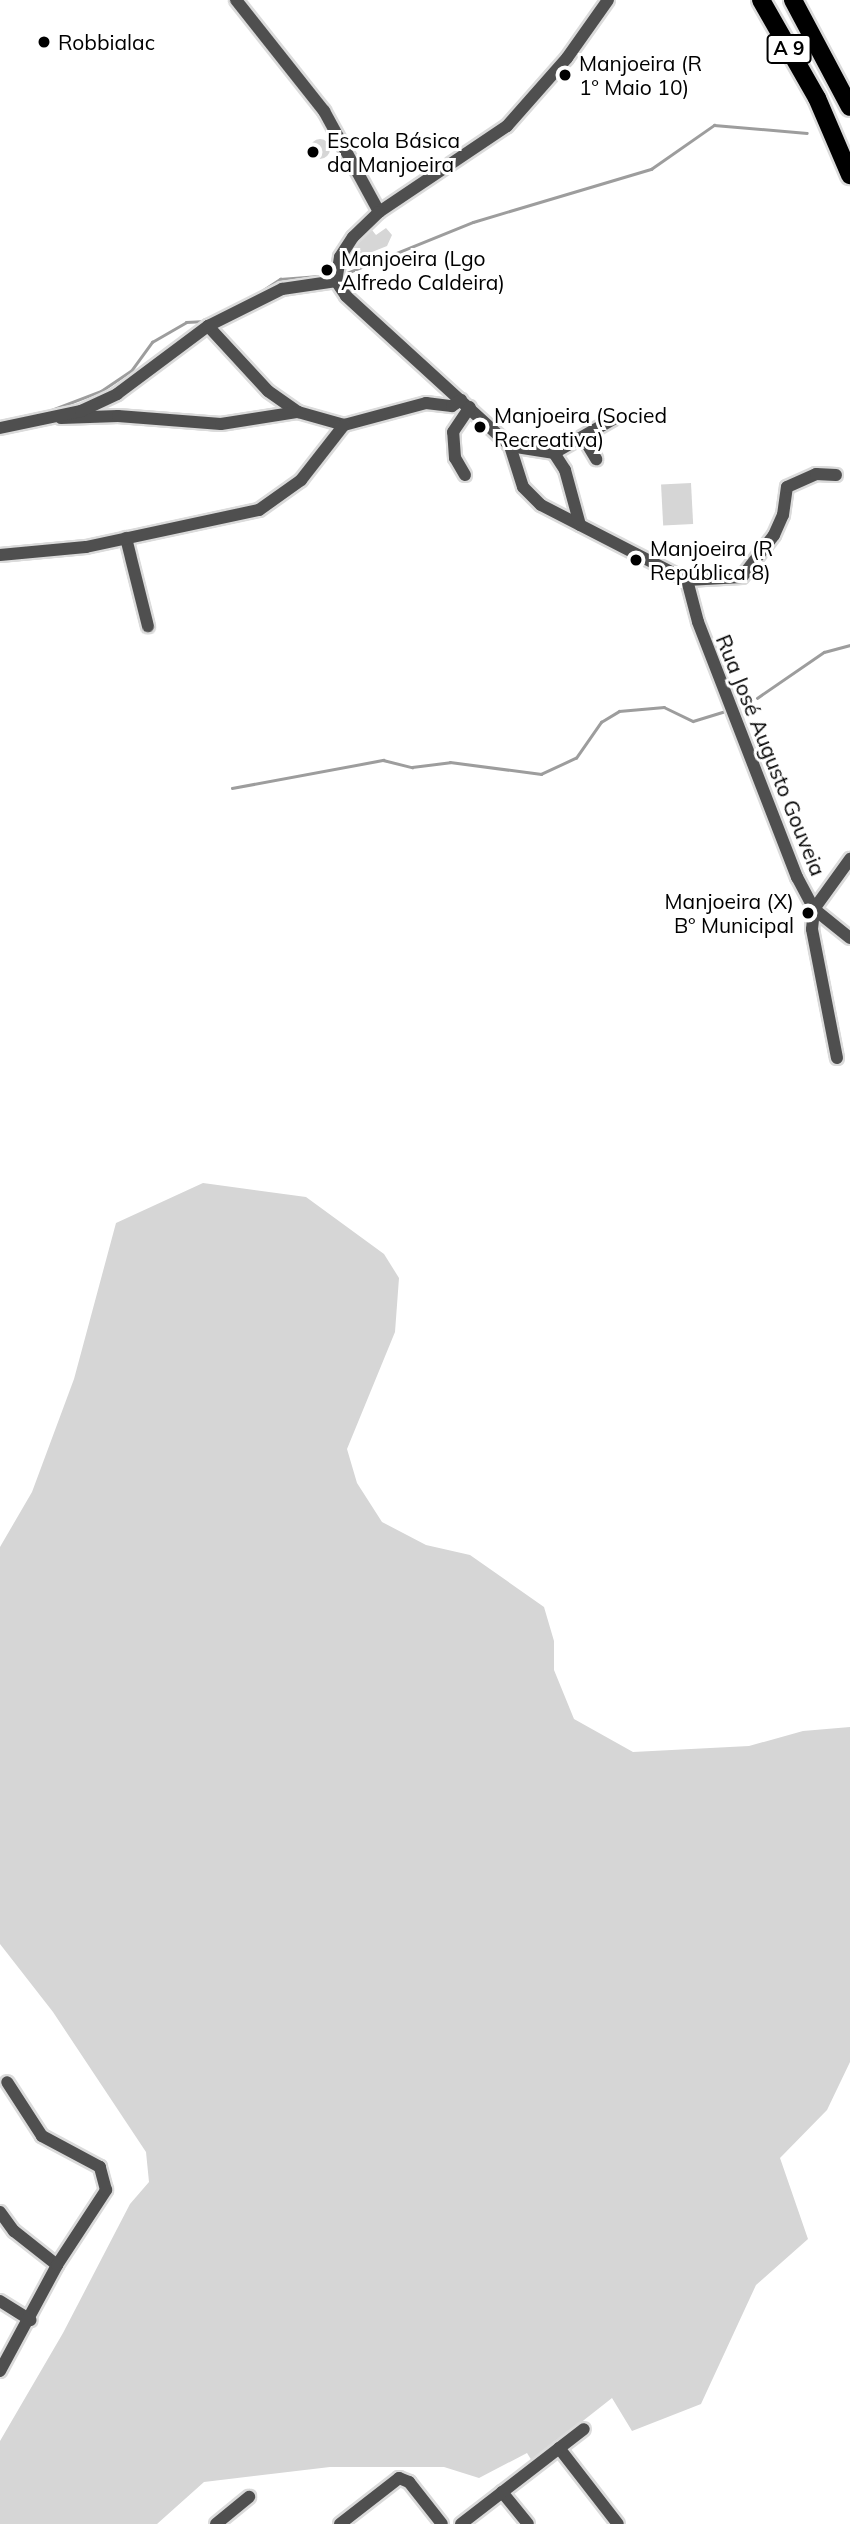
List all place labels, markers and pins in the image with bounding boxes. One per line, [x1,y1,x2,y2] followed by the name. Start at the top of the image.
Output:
[58,29,155,55] place label: Robbialac
[36,34,52,50] marker: Robbialac
[579,50,702,100] place label: Manjoeira (R 1º Maio 10)
[557,67,573,83] marker: Manjoeira (R 1º Maio 10)
[327,127,460,177] place label: Escola Básica da Manjoeira
[305,144,321,160] marker: Escola Básica da Manjoeira
[341,245,505,295] place label: Manjoeira (Lgo Alfredo Caldeira)
[319,262,335,278] marker: Manjoeira (Lgo Alfredo Caldeira)
[494,402,667,452] place label: Manjoeira (Socied Recreativa)
[472,419,488,435] marker: Manjoeira (Socied Recreativa)
[650,535,773,585] place label: Manjoeira (R República 8)
[628,552,644,568] marker: Manjoeira (R República 8)
[665,888,794,938] place label: Manjoeira (X) Bº Municipal
[800,905,816,921] marker: Manjoeira (X) Bº Municipal

